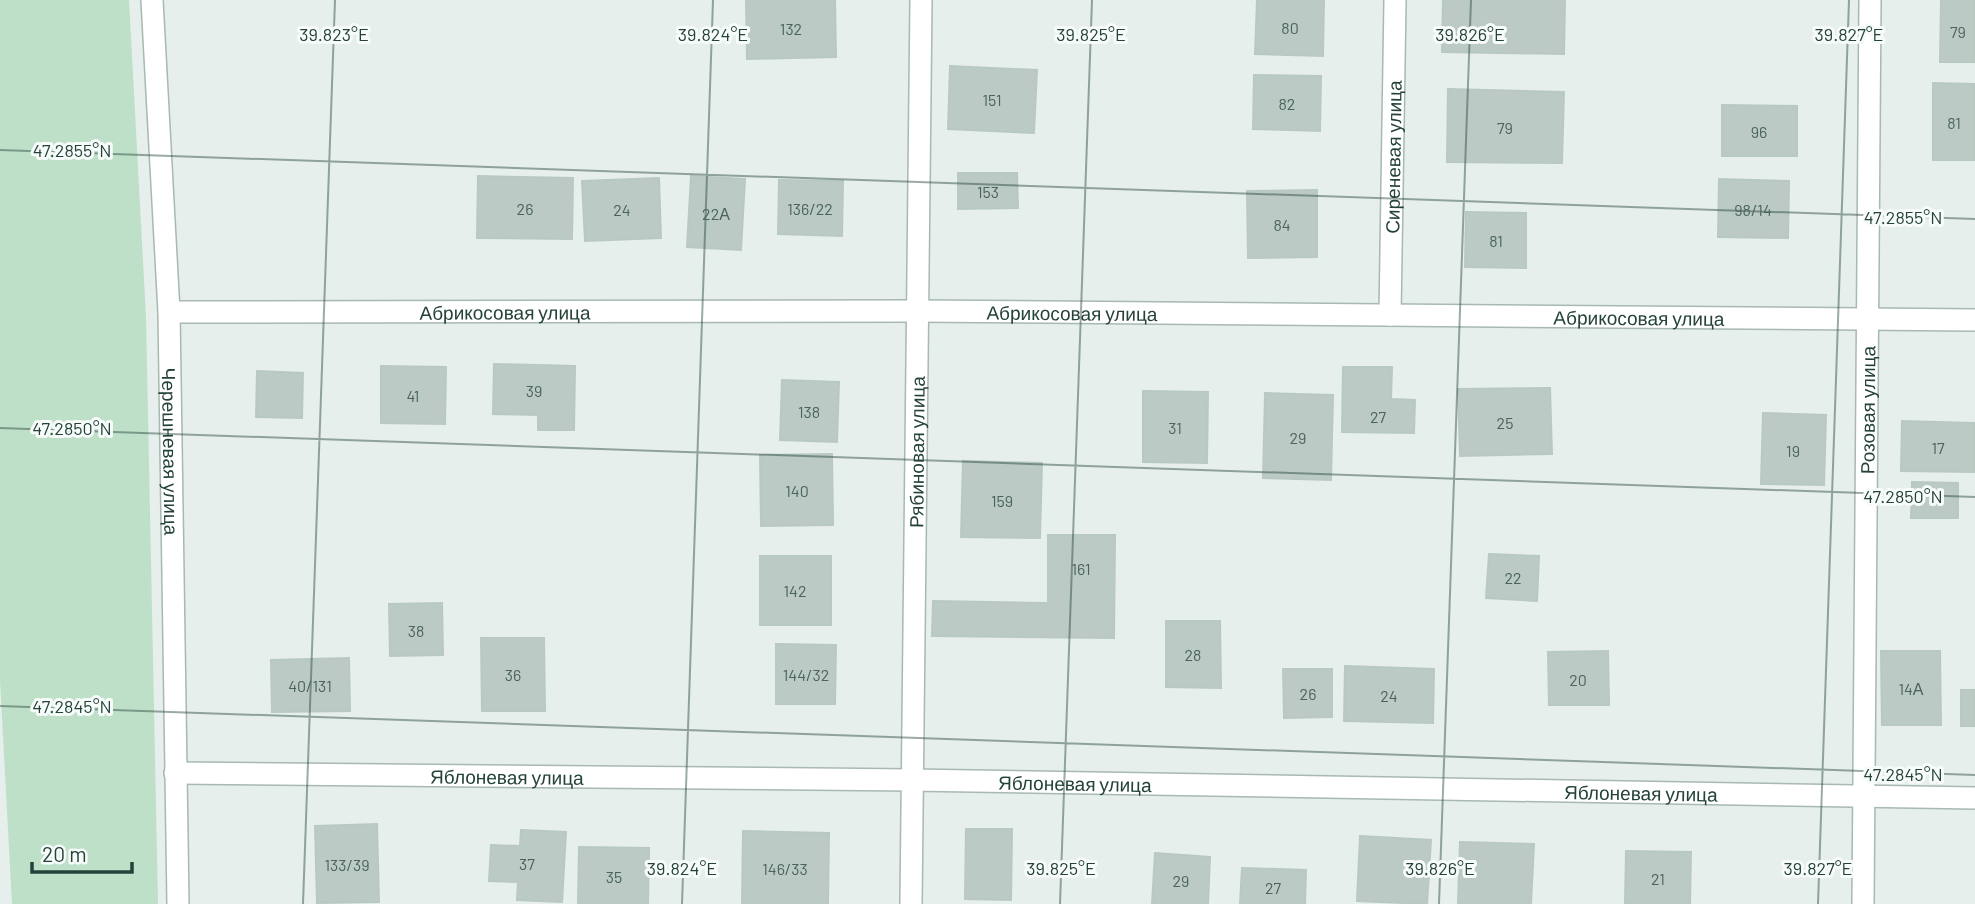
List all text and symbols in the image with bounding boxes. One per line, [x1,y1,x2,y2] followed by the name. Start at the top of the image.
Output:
[1281,18,1299,37] house number: 80
[780,19,802,38] house number: 132
[1950,22,1966,41] house number: 79
[299,23,369,45] text: 39.823°E
[678,23,748,45] text: 39.824°E
[1056,23,1126,45] text: 39.825°E
[1435,23,1505,45] text: 39.826°E
[1815,23,1883,45] text: 39.827°E
[1380,80,1405,234] street label: Сиреневая улица
[983,90,1001,109] house number: 151
[1279,94,1295,113] house number: 82
[1947,113,1961,132] house number: 81
[1497,118,1513,137] house number: 79
[1751,122,1767,141] house number: 96
[33,139,111,161] text: 47.2855°N
[977,182,999,201] house number: 153
[517,199,533,218] house number: 26
[787,199,833,218] house number: 136/22
[613,200,631,219] house number: 24
[1734,200,1772,219] house number: 98/14
[702,204,730,223] house number: 22А
[1864,206,1942,228] text: 47.2855°N
[1273,215,1291,234] house number: 84
[1489,231,1503,250] house number: 81
[419,300,591,323] street label: Абрикосовая улица
[986,300,1158,325] street label: Абрикосовая улица
[1553,305,1725,329] street label: Абрикосовая улица
[1855,345,1879,474] street label: Розовая улица
[158,368,184,536] street label: Черешневая улица
[904,376,928,528] street label: Рябиновая улица
[526,381,542,400] house number: 39
[407,386,419,405] house number: 41
[798,402,820,421] house number: 138
[1370,407,1386,426] house number: 27
[1497,413,1513,432] house number: 25
[32,417,112,439] text: 47.2850°N
[1168,418,1182,437] house number: 31
[1290,428,1306,447] house number: 29
[1931,438,1945,457] house number: 17
[1786,441,1800,460] house number: 19
[785,481,809,500] house number: 140
[1863,485,1943,507] text: 47.2850°N
[991,491,1013,510] house number: 159
[1071,559,1091,578] house number: 161
[1504,568,1522,587] house number: 22
[784,581,807,600] house number: 142
[408,621,424,640] house number: 38
[1185,645,1201,664] house number: 28
[505,665,521,684] house number: 36
[783,665,829,684] house number: 144/32
[1569,670,1587,689] house number: 20
[288,676,332,695] house number: 40/131
[1898,679,1924,698] house number: 14А
[1300,684,1316,703] house number: 26
[1380,686,1398,705] house number: 24
[32,695,112,717] text: 47.2845°N
[1863,763,1943,785] text: 47.2845°N
[430,764,584,788] street label: Яблоневая улица
[998,770,1152,796] street label: Яблоневая улица
[1564,780,1718,805] street label: Яблоневая улица
[32,830,131,874] scale bar
[42,841,87,866] text: 20 m
[519,854,535,873] house number: 37
[324,855,370,874] house number: 133/39
[647,857,717,879] text: 39.824°E
[1026,857,1096,879] text: 39.825°E
[1405,857,1475,879] text: 39.826°E
[1784,857,1852,879] text: 39.827°E
[762,859,808,878] house number: 146/33
[606,867,622,886] house number: 35
[1651,869,1665,888] house number: 21
[1173,871,1189,890] house number: 29
[1265,878,1281,897] house number: 27

